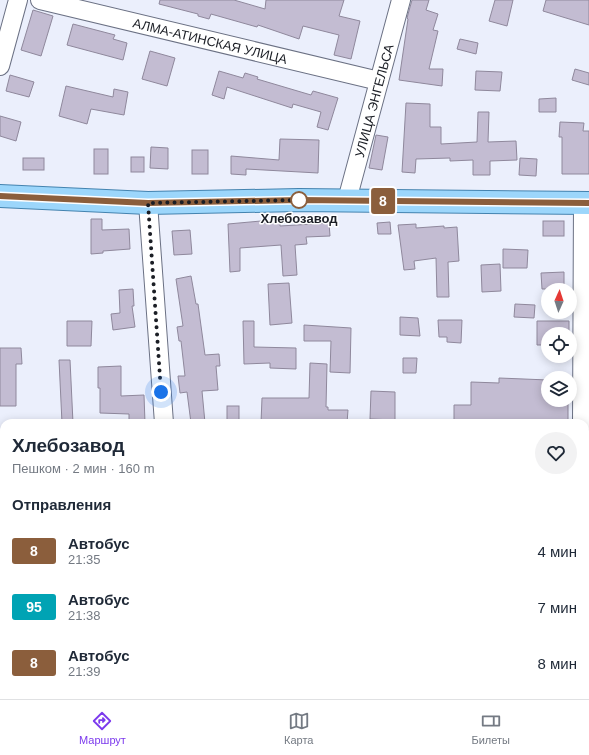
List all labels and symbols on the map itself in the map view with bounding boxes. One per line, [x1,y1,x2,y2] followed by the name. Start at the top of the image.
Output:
[131,15,289,67] street label: АЛМА-АТИНСКАЯ УЛИЦА
[352,42,397,159] street label: УЛИЦА ЭНГЕЛЬСА
[370,188,396,214] line badge: 8
[290,191,308,209] marker: Хлебозавод
[261,211,338,226] place label: Хлебозавод
[541,283,577,319] north arrow
[151,382,171,402] your location

